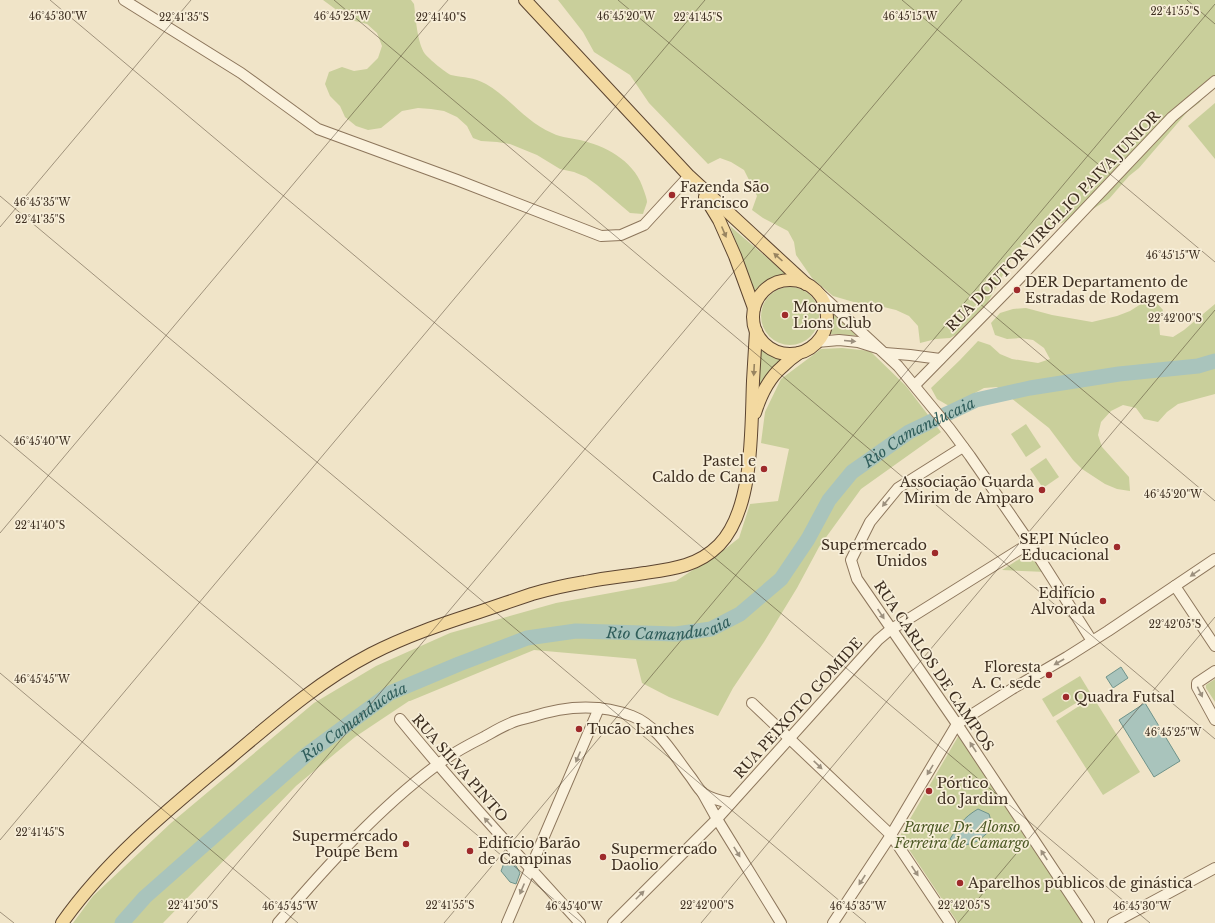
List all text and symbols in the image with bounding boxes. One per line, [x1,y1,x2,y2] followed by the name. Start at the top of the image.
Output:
[1150,5,1200,18] text: 22°41'55"S
[29,10,87,23] text: 46°45'30"W
[314,10,370,23] text: 46°45'25"W
[597,10,655,23] text: 46°45'20"W
[883,10,938,23] text: 46°45'15"W
[159,11,209,24] text: 22°41'35"S
[416,11,466,24] text: 22°41'40"S
[673,11,723,24] text: 22°41'45"S
[942,106,1164,335] street label: RUA DOUTOR VIRGILIO PAIVA JUNIOR
[680,178,769,212] place label: Fazenda São Francisco
[667,190,677,200] marker: Fazenda São Francisco
[14,196,70,209] text: 46°45'35"W
[15,213,65,226] text: 22°41'35"S
[721,227,727,238] one-way arrow
[1146,249,1201,262] text: 46°45'15"W
[773,252,783,262] one-way arrow
[1025,273,1188,307] place label: DER Departamento de Estradas de Rodagem
[1012,285,1022,295] marker: DER Departamento de Estradas de Rodagem
[793,298,883,332] place label: Monumento Lions Club
[780,310,790,320] marker: Monumento Lions Club
[1148,312,1202,325] text: 22°42'00"S
[844,338,856,344] one-way arrow
[750,364,757,376] one-way arrow
[858,393,978,471] water label: Rio Camanducaia
[13,435,71,448] text: 46°45'40"W
[652,452,756,486] place label: Pastel e Caldo de Cana
[759,464,769,474] marker: Pastel e Caldo de Cana
[899,473,1034,507] place label: Associação Guarda Mirim de Amparo
[1037,485,1047,495] marker: Associação Guarda Mirim de Amparo
[1144,488,1202,501] text: 46°45'20"W
[882,496,890,507] one-way arrow
[15,519,65,532] text: 22°41'40"S
[1019,530,1109,564] place label: SEPI Núcleo Educacional
[821,536,927,570] place label: Supermercado Unidos
[1112,542,1122,552] marker: SEPI Núcleo Educacional
[930,548,940,558] marker: Supermercado Unidos
[1190,569,1200,577] one-way arrow
[870,577,998,755] street label: RUA CARLOS DE CAMPOS
[1030,584,1095,618] place label: Edifício Alvorada
[1098,596,1108,606] marker: Edifício Alvorada
[877,608,885,619] one-way arrow
[605,611,734,643] water label: Rio Camanducaia
[1149,618,1201,631] text: 22°42'05"S
[730,634,866,782] street label: RUA PEIXOTO GOMIDE
[971,658,1041,692] place label: Floresta A. C. sede
[1053,659,1065,666] one-way arrow
[1044,670,1054,680] marker: Floresta A. C. sede
[14,673,70,686] text: 46°45'45"W
[296,678,409,766] water label: Rio Camanducaia
[1197,686,1203,698] one-way arrow
[1074,688,1175,706] place label: Quadra Futsal
[1061,692,1071,702] marker: Quadra Futsal
[408,710,512,826] street label: RUA SILVA PINTO
[587,720,694,738] place label: Tucão Lanches
[574,724,584,734] marker: Tucão Lanches
[1145,726,1201,739] text: 46°45'25"W
[969,741,976,753] one-way arrow
[575,751,581,762] one-way arrow
[813,760,823,770] one-way arrow
[927,764,934,776] one-way arrow
[937,774,1008,808] place label: Pórtico do Jardim
[924,786,934,796] marker: Pórtico do Jardim
[484,817,493,826] one-way arrow
[893,818,1030,852] park label: Parque Dr. Alonso Ferreira de Camargo
[15,826,65,839] text: 22°41'45"S
[292,827,398,861] place label: Supermercado Poupe Bem
[478,834,580,868] place label: Edifício Barão de Campinas
[401,839,411,849] marker: Supermercado Poupe Bem
[611,840,717,874] place label: Supermercado Daolio
[465,846,475,856] marker: Edifício Barão de Campinas
[734,846,741,858] one-way arrow
[1040,850,1048,861] one-way arrow
[598,852,608,862] marker: Supermercado Daolio
[911,865,919,876] one-way arrow
[967,874,1193,892] place label: Aparelhos públicos de ginástica
[858,875,866,885] one-way arrow
[955,878,965,888] marker: Aparelhos públicos de ginástica
[518,884,524,896] one-way arrow
[636,890,645,900] one-way arrow
[168,899,218,912] text: 22°41'50"S
[425,899,475,912] text: 22°41'55"S
[680,899,734,912] text: 22°42'00"S
[938,899,990,912] text: 22°42'05"S
[262,900,318,913] text: 46°45'45"W
[545,900,603,913] text: 46°45'40"W
[830,900,886,913] text: 46°45'35"W
[1113,900,1171,913] text: 46°45'30"W

